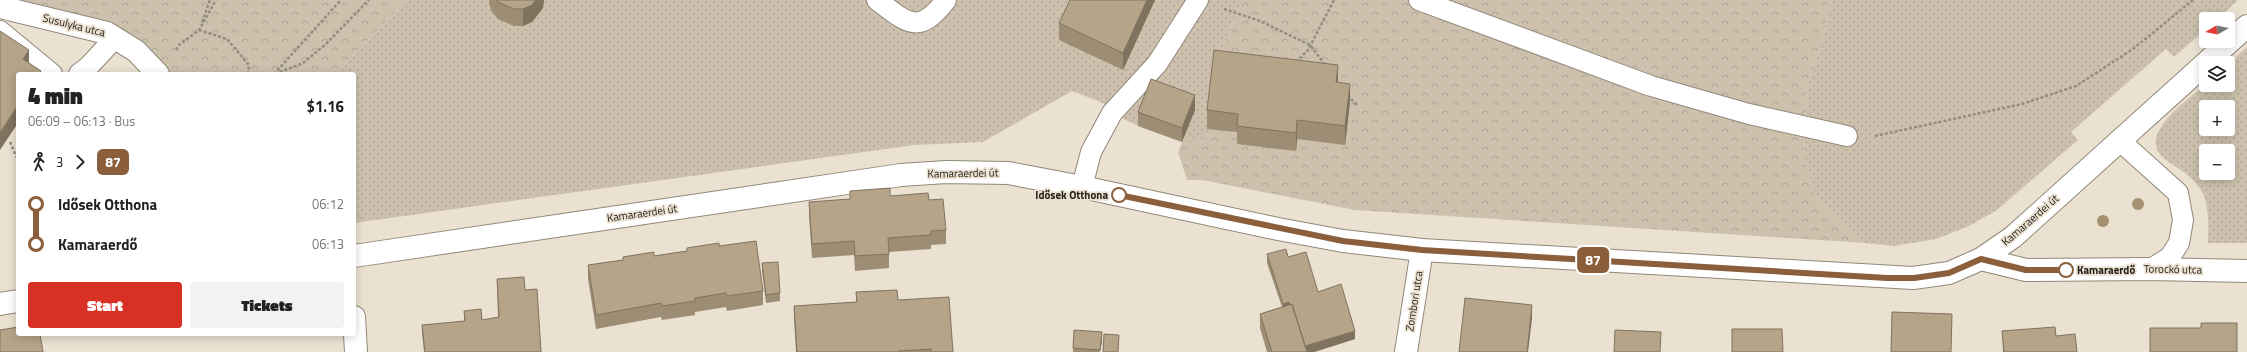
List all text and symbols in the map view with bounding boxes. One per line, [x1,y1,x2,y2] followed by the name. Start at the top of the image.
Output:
[41,10,107,41] street label: Susulyka utca
[2199,12,2235,48] north arrow
[2199,12,2235,180] map controls
[2199,56,2235,92] button: layers
[28,79,83,113] text: 4 min
[307,95,344,118] text: $1.16
[2199,100,2235,136] button: +
[28,111,135,131] text: 06:09 – 06:13 · Bus
[2199,144,2235,180] button: −
[28,151,50,173] icon: walk
[69,151,91,173] icon: forward
[105,151,121,172] text: 87
[56,152,63,172] text: 3
[927,164,999,182] street label: Kamaraerdei út
[1035,187,1108,203] place label: Idősek Otthona
[1111,187,1127,203] marker: Idősek Otthona
[1998,191,2062,249] street label: Kamaraerdei út
[58,193,157,216] text: Idősek Otthona
[312,194,344,214] text: 06:12
[606,200,678,226] street label: Kamaraerdei út
[58,233,137,256] text: Kamaraerdő
[312,234,344,254] text: 06:13
[1575,247,1611,273] line badge: 87
[1585,249,1601,270] text: 87
[2144,260,2203,278] street label: Torockó utca
[2058,262,2074,278] marker: Kamaraerdő
[2077,262,2135,278] place label: Kamaraerdő
[1401,269,1427,332] street label: Zombori utca
[28,282,182,328] button: Start
[190,282,344,328] button: Tickets

